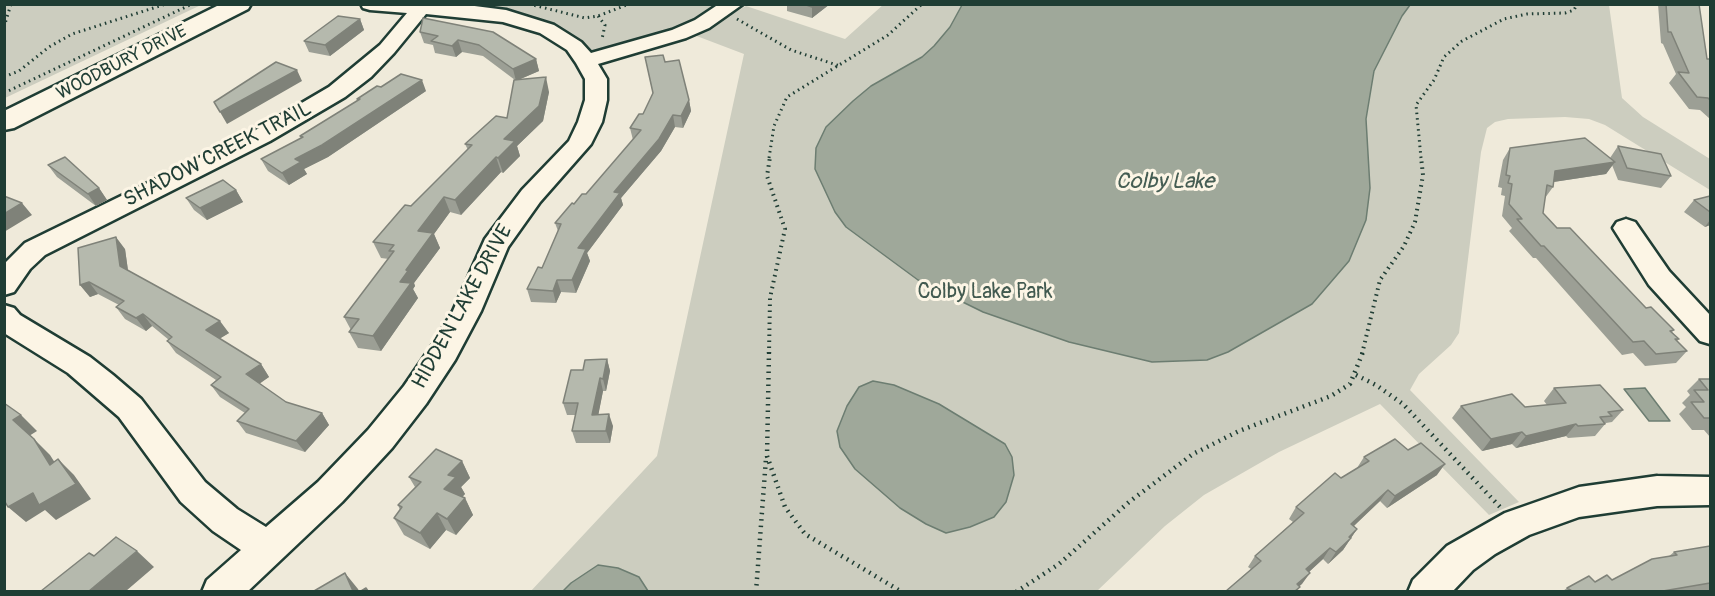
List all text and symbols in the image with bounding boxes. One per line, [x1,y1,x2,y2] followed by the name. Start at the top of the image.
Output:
[53,21,191,105] street label: WOODBURY DRIVE
[120,97,316,213] street label: SHADOW CREEK TRAIL
[1116,169,1214,195] water label: Colby Lake
[407,220,519,394] street label: HIDDEN LAKE DRIVE
[917,280,1053,306] park label: Colby Lake Park

